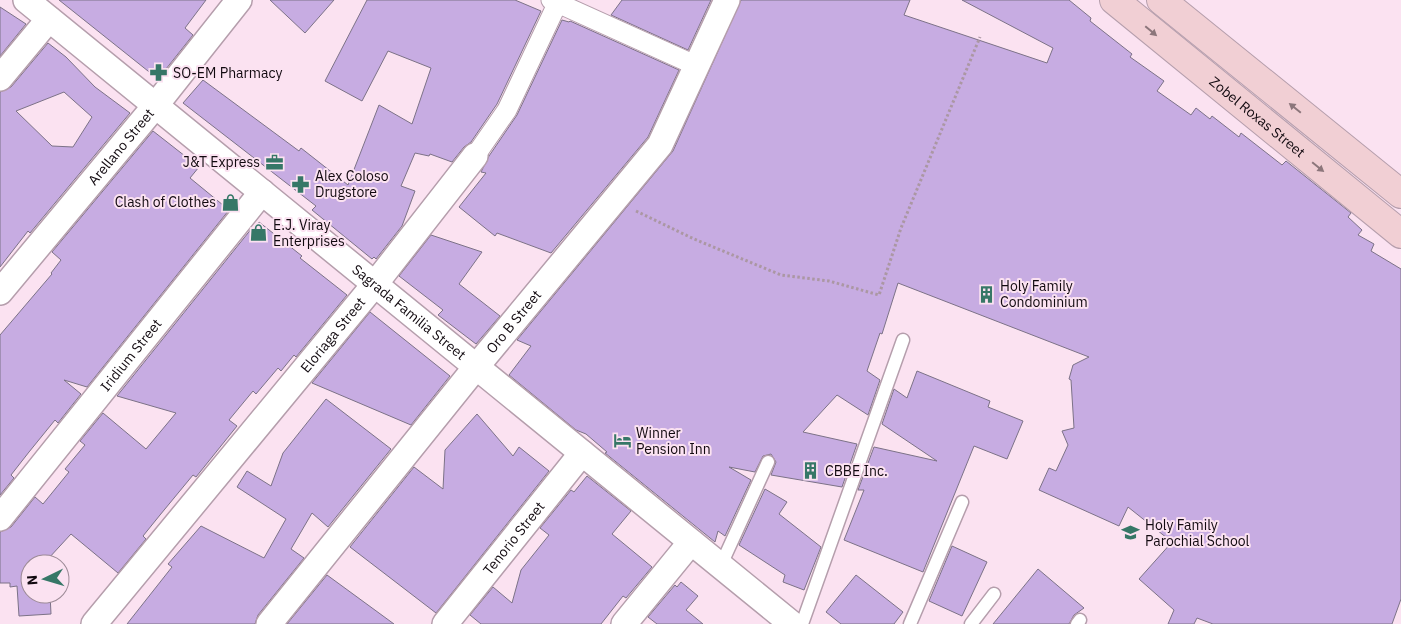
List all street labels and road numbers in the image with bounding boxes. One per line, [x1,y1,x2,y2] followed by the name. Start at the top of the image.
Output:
[1206,73,1309,161] street label: Zobel Roxas Street
[84,105,158,189] street label: Arellano Street
[348,260,470,364] street label: Sagrada Familia Street
[482,286,545,357] street label: Oro B Street
[296,293,369,376] street label: Eloriaga Street
[96,315,165,395] street label: Iridium Street
[479,498,549,578] street label: Tenorio Street

